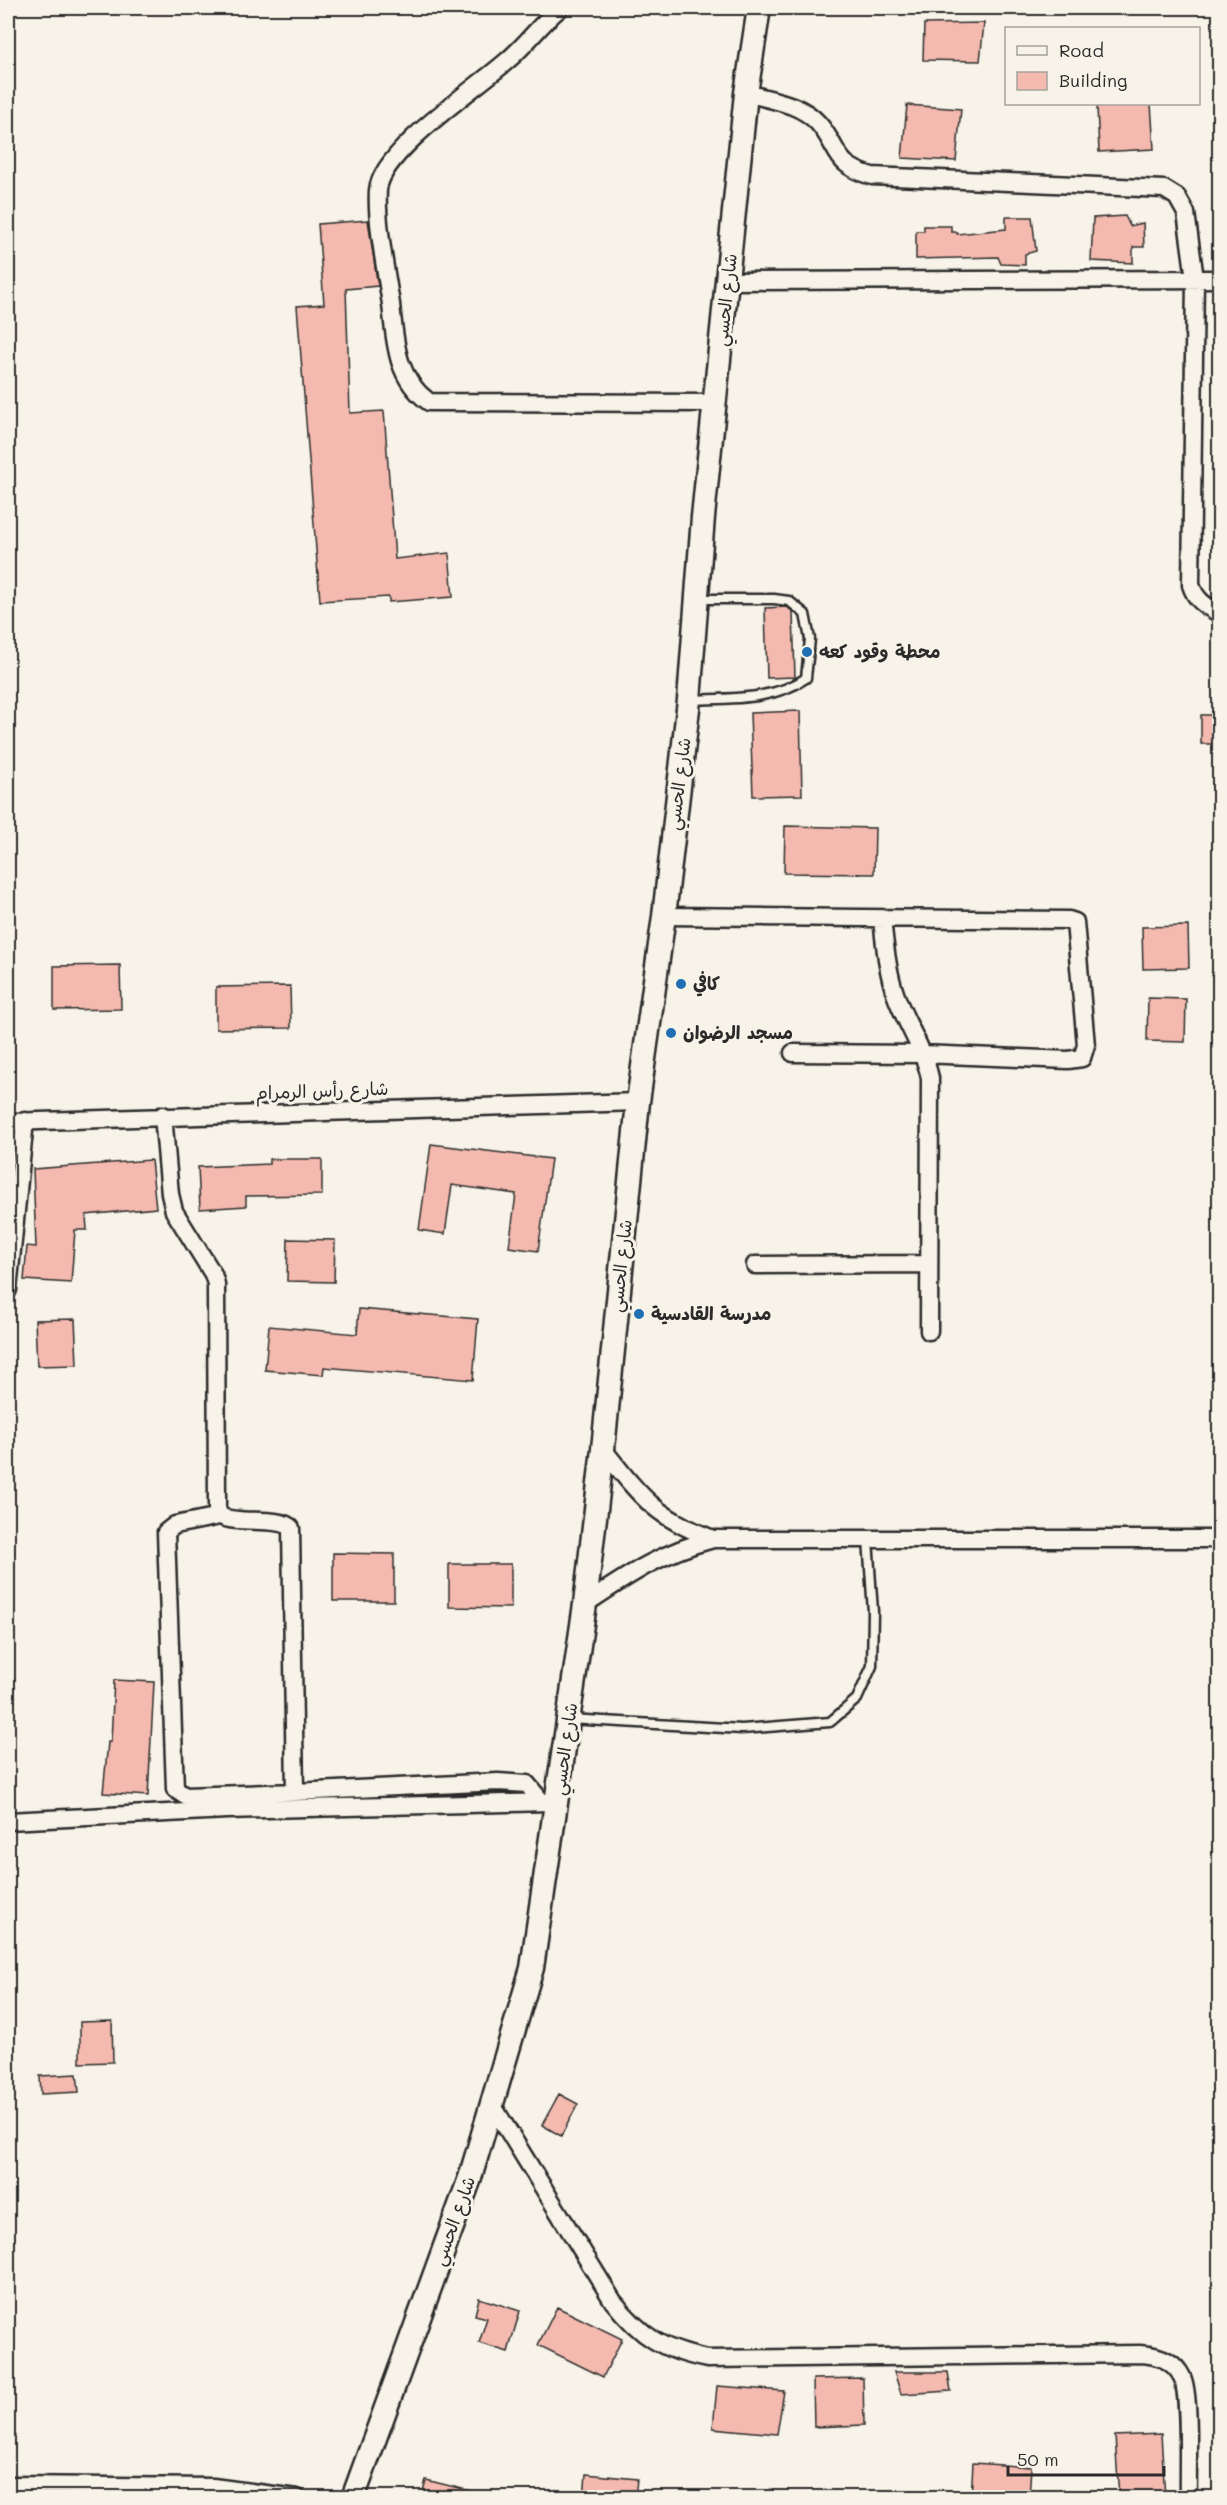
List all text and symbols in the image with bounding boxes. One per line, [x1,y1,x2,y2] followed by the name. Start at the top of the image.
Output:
[1005,27,1200,105] legend
[1059,38,1104,62] text: Road
[1059,68,1127,92] text: Building
[708,252,747,348] street label: شارع الحسي
[819,639,940,663] place label: محطة وقود كعه
[800,645,814,659] marker: محطة وقود كعه
[660,736,701,832] street label: شارع الحسي
[693,971,720,997] place label: كافي
[674,977,688,991] marker: كافي
[683,1020,793,1044] place label: مسجد الرضوان
[664,1026,678,1040] marker: مسجد الرضوان
[255,1076,389,1107] street label: شارع رأس الرمرام
[603,1218,642,1314] street label: شارع الحسي
[651,1301,771,1325] place label: مدرسة القادسية
[632,1307,646,1321] marker: مدرسة القادسية
[546,1701,587,1797] street label: شارع الحسي
[426,2173,485,2270] street label: شارع الحسي
[1008,2439,1164,2477] scale bar
[1017,2447,1059,2471] text: 50 m

